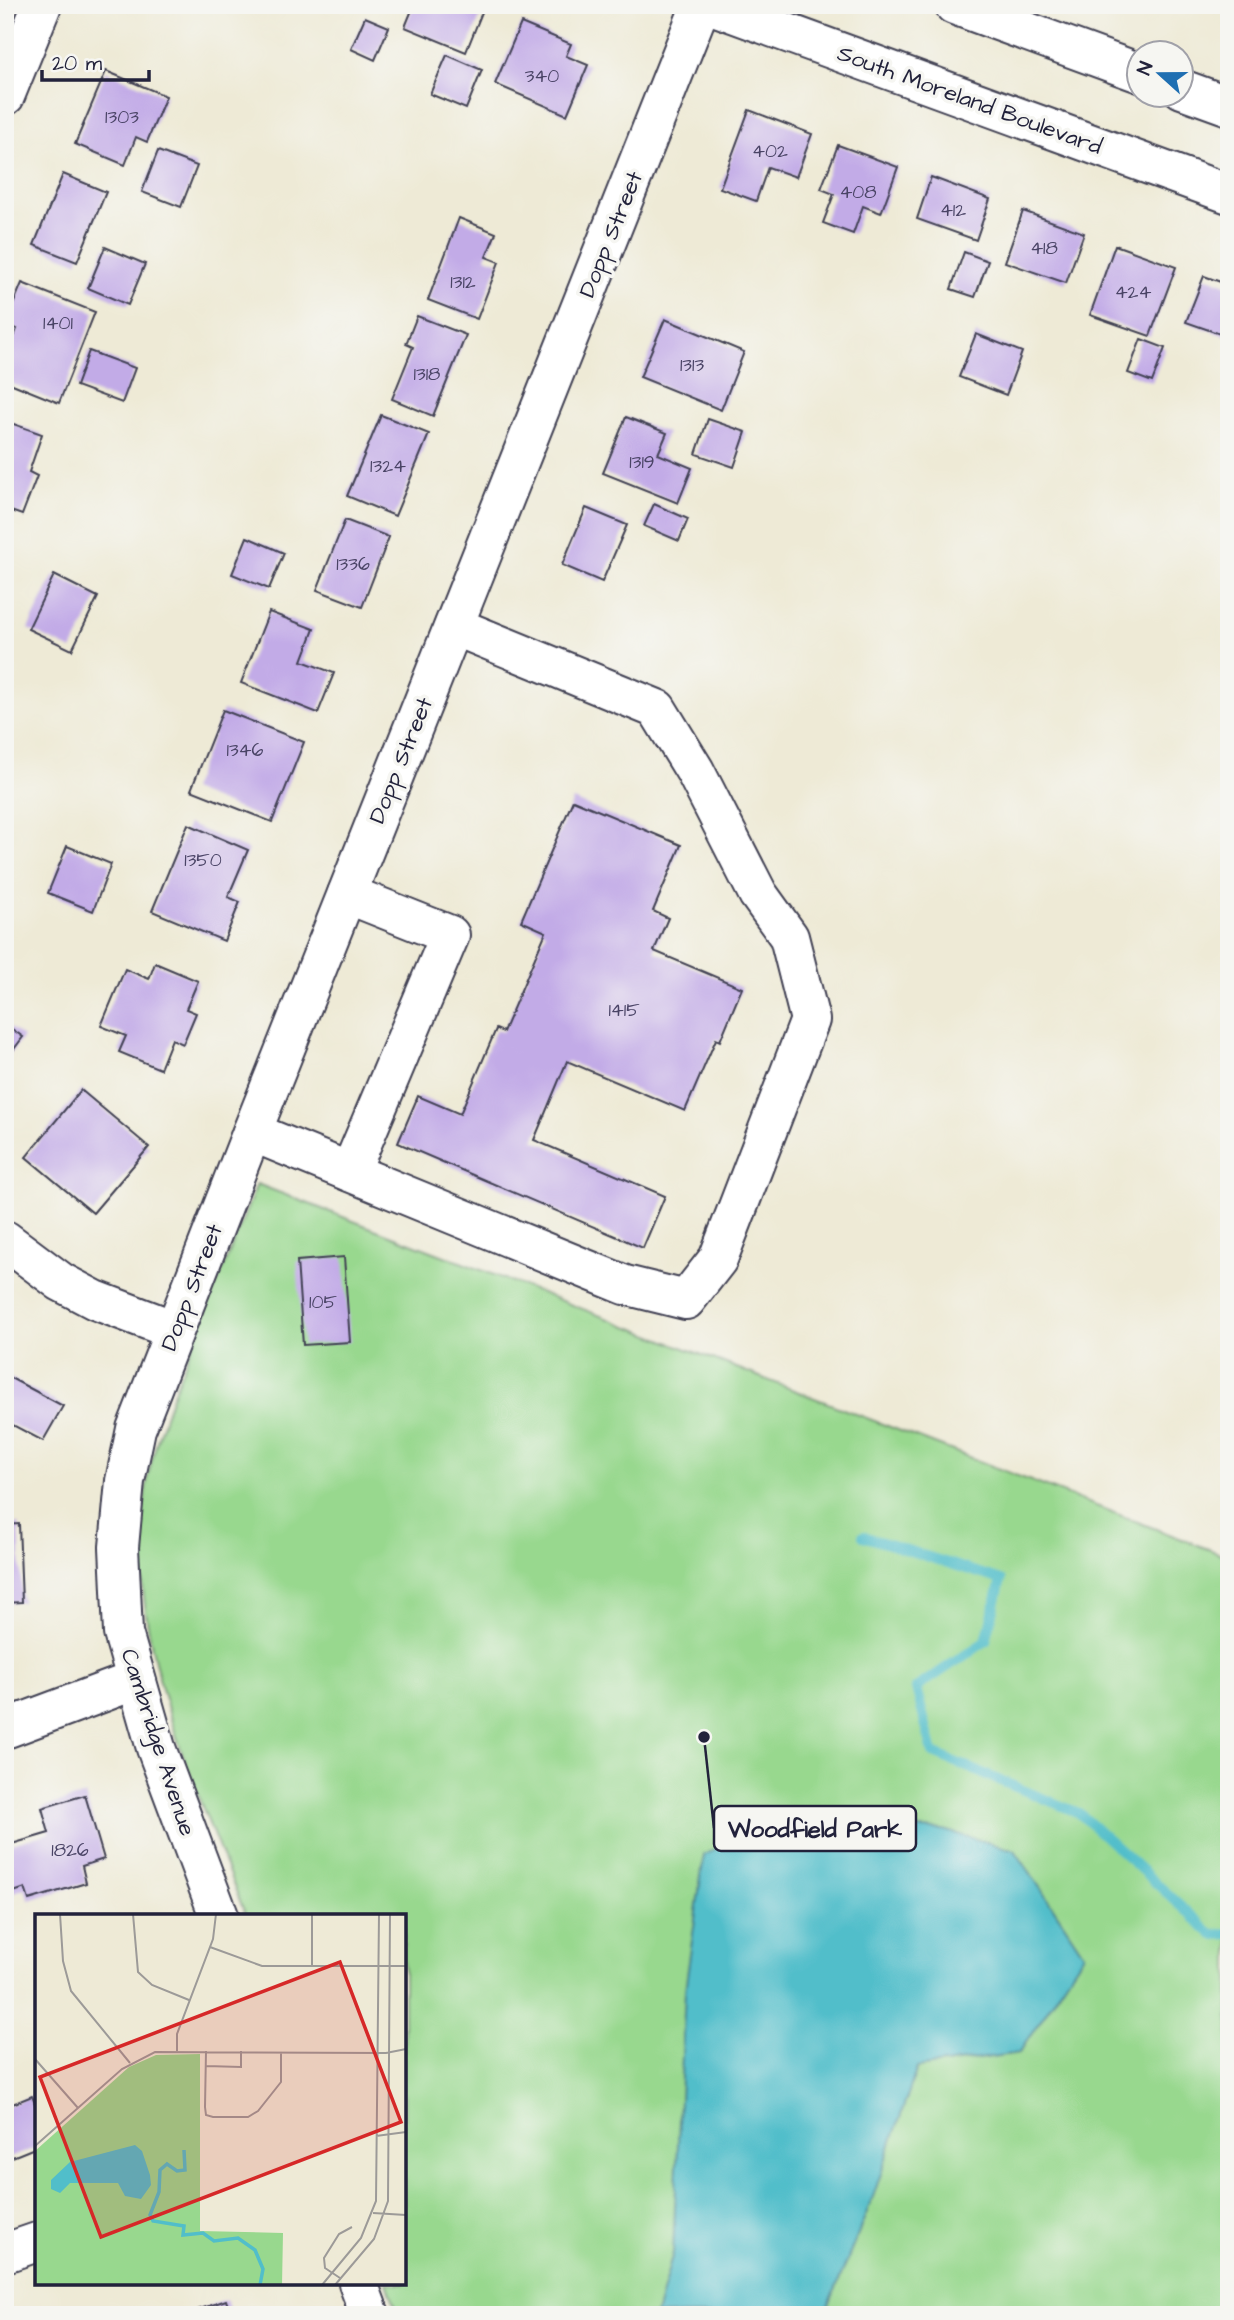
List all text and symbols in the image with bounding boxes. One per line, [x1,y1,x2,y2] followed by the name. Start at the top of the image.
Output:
[833,37,1107,163] street label: South Moreland Boulevard
[42,38,149,82] scale bar
[1126,38,1196,108] north arrow
[52,49,103,78] text: 20 m
[1131,58,1160,79] text: N
[525,63,559,90] house number: 340
[105,104,139,131] house number: 1303
[752,138,788,165] house number: 402
[571,166,651,302] street label: Dopp Street
[839,179,877,206] house number: 408
[940,197,966,224] house number: 412
[1030,235,1058,262] house number: 418
[450,269,476,296] house number: 1312
[1115,279,1151,306] house number: 424
[43,310,73,337] house number: 1401
[680,352,704,379] house number: 1313
[414,361,440,388] house number: 1318
[629,449,655,476] house number: 1319
[370,453,406,480] house number: 1324
[336,551,370,578] house number: 1336
[361,692,441,828] street label: Dopp Street
[227,737,264,764] house number: 1346
[184,847,222,874] house number: 1350
[608,997,640,1024] house number: 1415
[153,1219,231,1355] street label: Dopp Street
[309,1289,337,1316] house number: 105
[112,1645,203,1840] street label: Cambridge Avenue
[714,1806,916,1851] callout: Woodfield Park
[727,1813,902,1847] text: Woodfield Park
[51,1837,89,1864] house number: 1826
[35,1914,406,2285] inset map

